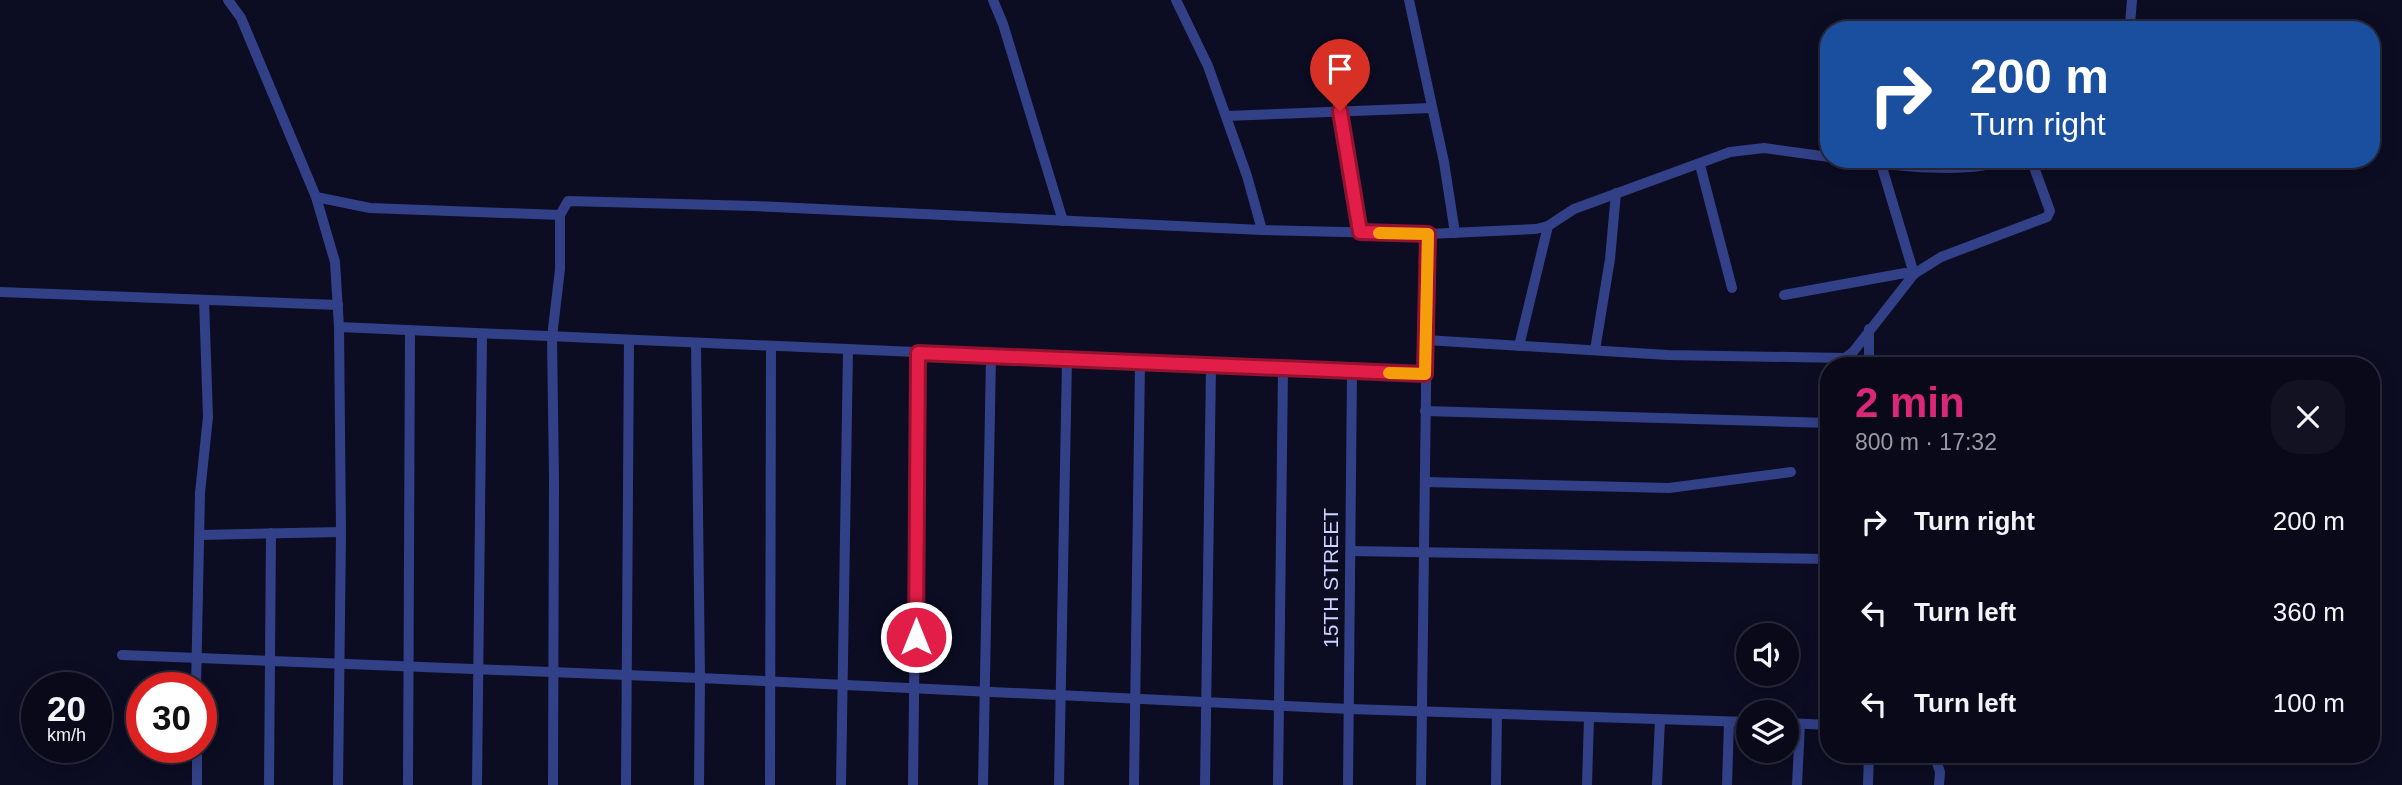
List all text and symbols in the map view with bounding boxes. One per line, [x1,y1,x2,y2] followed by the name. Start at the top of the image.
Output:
[1310,39,1370,111] pin
[1855,49,1946,140] icon: right
[1970,49,2109,103] text: 200 m
[1321,50,1359,88] icon: arrive
[1970,106,2106,142] text: Turn right
[1855,379,1965,426] text: 2 min
[2271,380,2345,454] button: close
[1855,429,1997,455] text: 800 m · 17:32
[1855,503,1893,541] icon: right
[1914,506,2035,536] text: Turn right
[2273,506,2345,536] text: 200 m
[1319,508,1342,648] street label: 15TH STREET
[1855,594,1893,632] icon: left
[1914,597,2016,627] text: Turn left
[2273,597,2345,627] text: 360 m
[879,600,953,674] position arrow
[1736,623,1799,763] map controls
[1736,623,1799,686] button: sound
[126,672,217,763] speed limit sign: 30
[1855,685,1893,723] icon: left
[1914,688,2016,718] text: Turn left
[2273,688,2345,718] text: 100 m
[47,689,86,728] text: 20
[1736,700,1799,763] button: layers
[47,725,86,745] text: km/h

